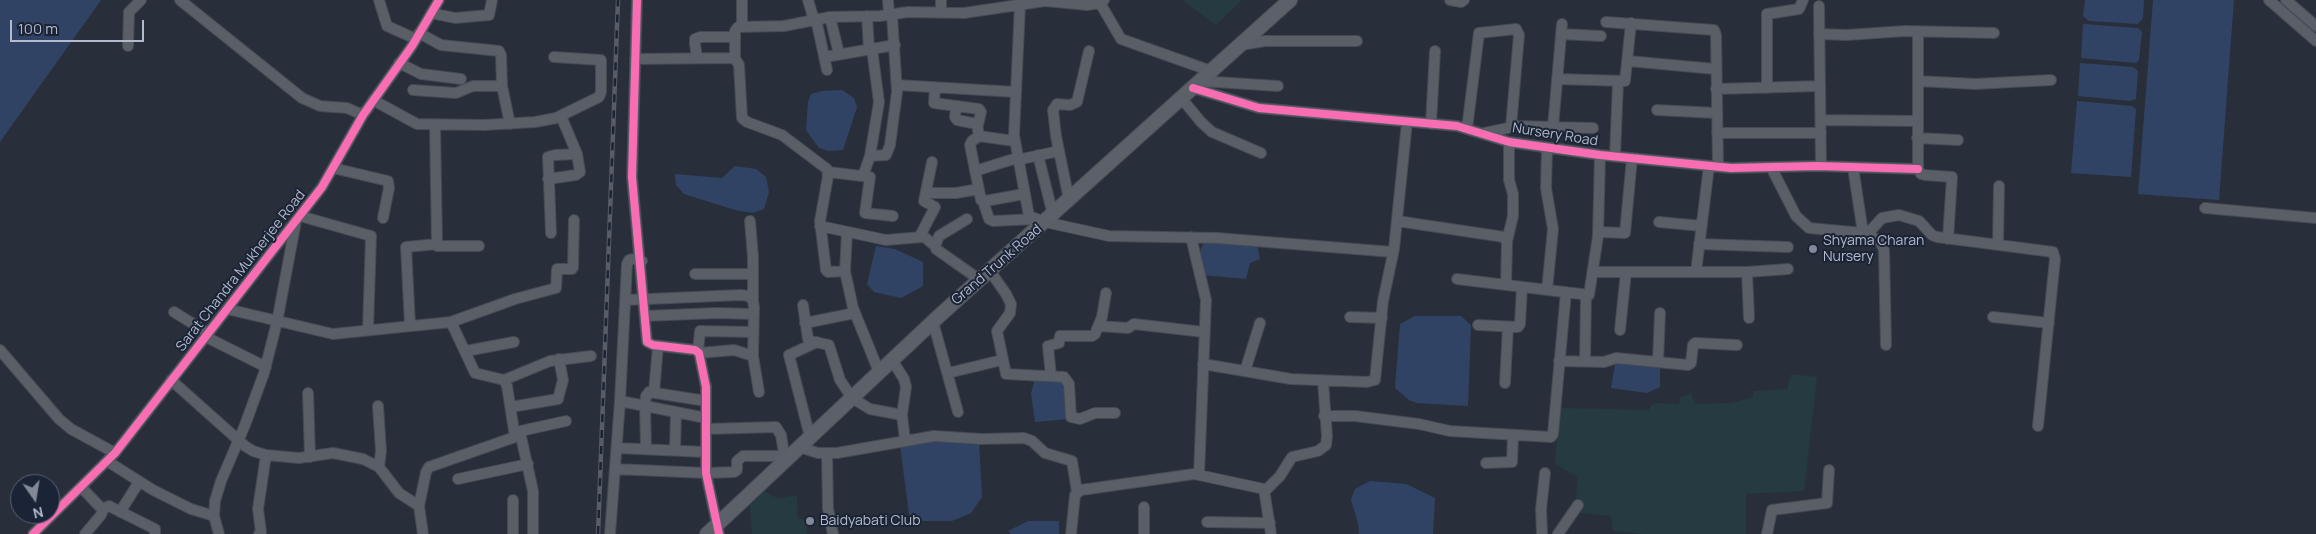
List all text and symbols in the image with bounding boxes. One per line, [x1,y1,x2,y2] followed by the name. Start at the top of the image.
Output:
[12,10,146,42] scale bar
[18,18,58,39] text: 100 m
[1511,120,1599,150] street label: Nursery Road
[173,187,309,355] street label: Sarat Chandra Mukherjee Road
[948,221,1046,309] street label: Grand Trunk Road
[1823,233,1924,266] place label: Shyama Charan Nursery
[1807,243,1819,255] marker: Shyama Charan Nursery
[10,474,60,524] north arrow
[31,503,45,524] text: N
[820,513,920,529] place label: Baidyabati Club
[804,515,816,527] marker: Baidyabati Club

